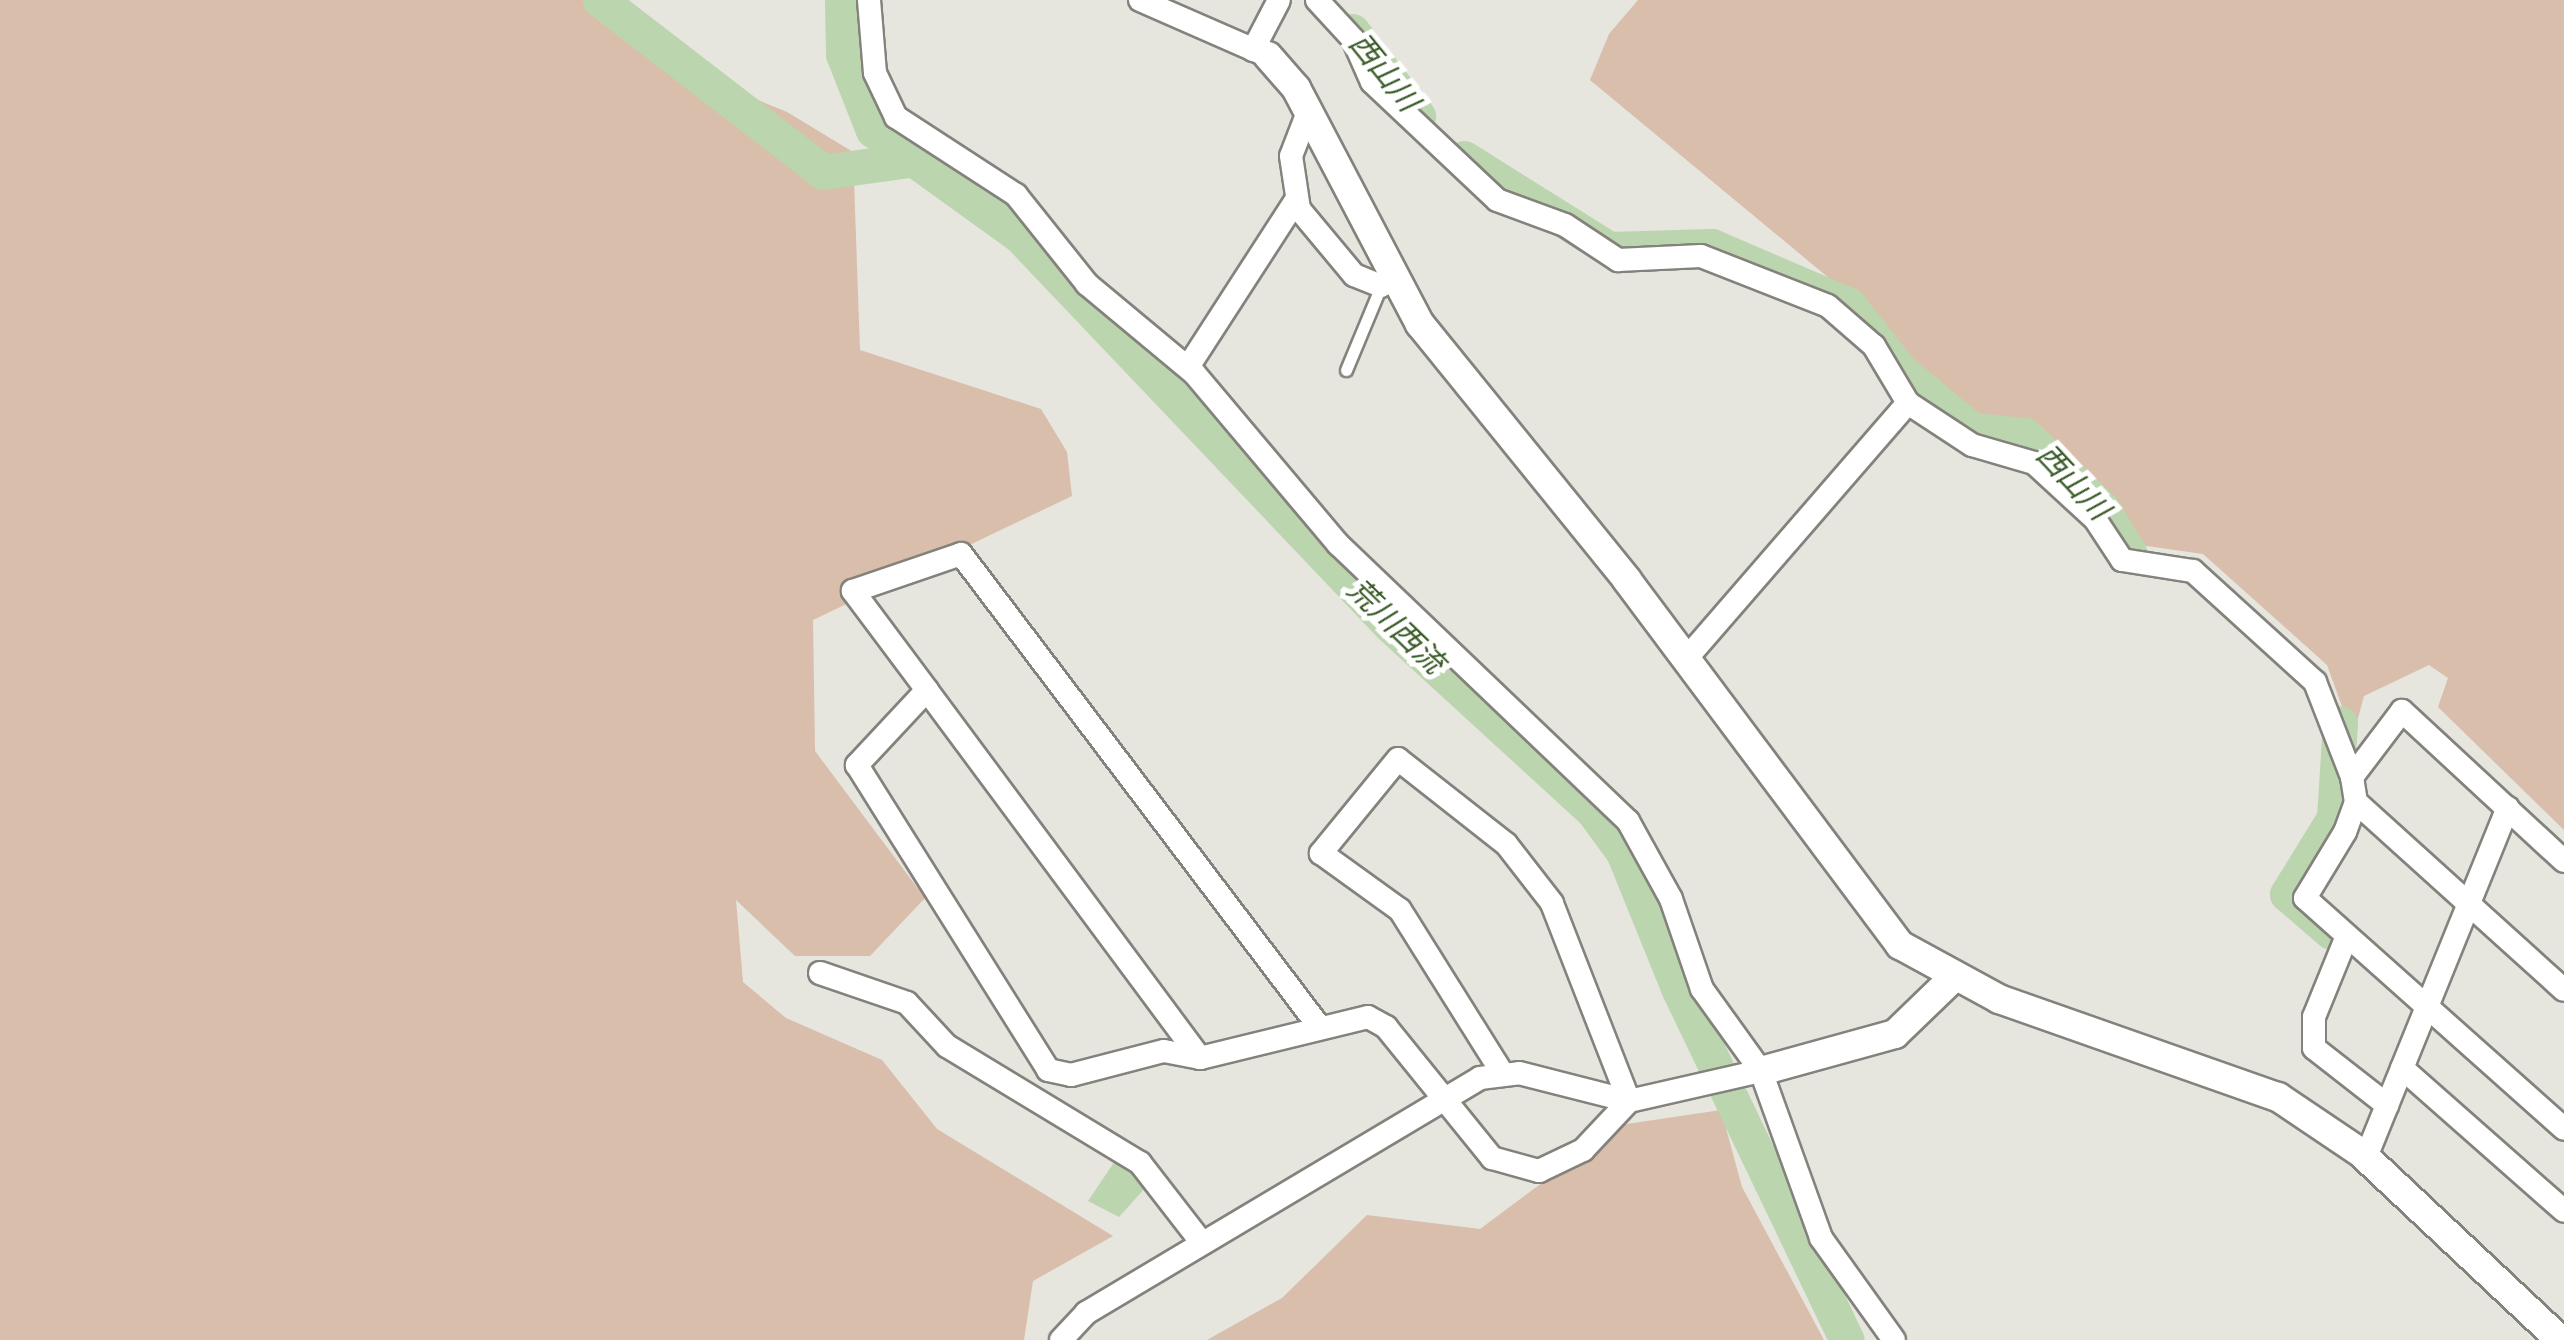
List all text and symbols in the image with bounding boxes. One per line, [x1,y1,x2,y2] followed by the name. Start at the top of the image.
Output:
[1341,27,1425,119] water label: 西山川
[2028,438,2116,528] water label: 西山川
[1339,572,1451,682] water label: 荒川西流

